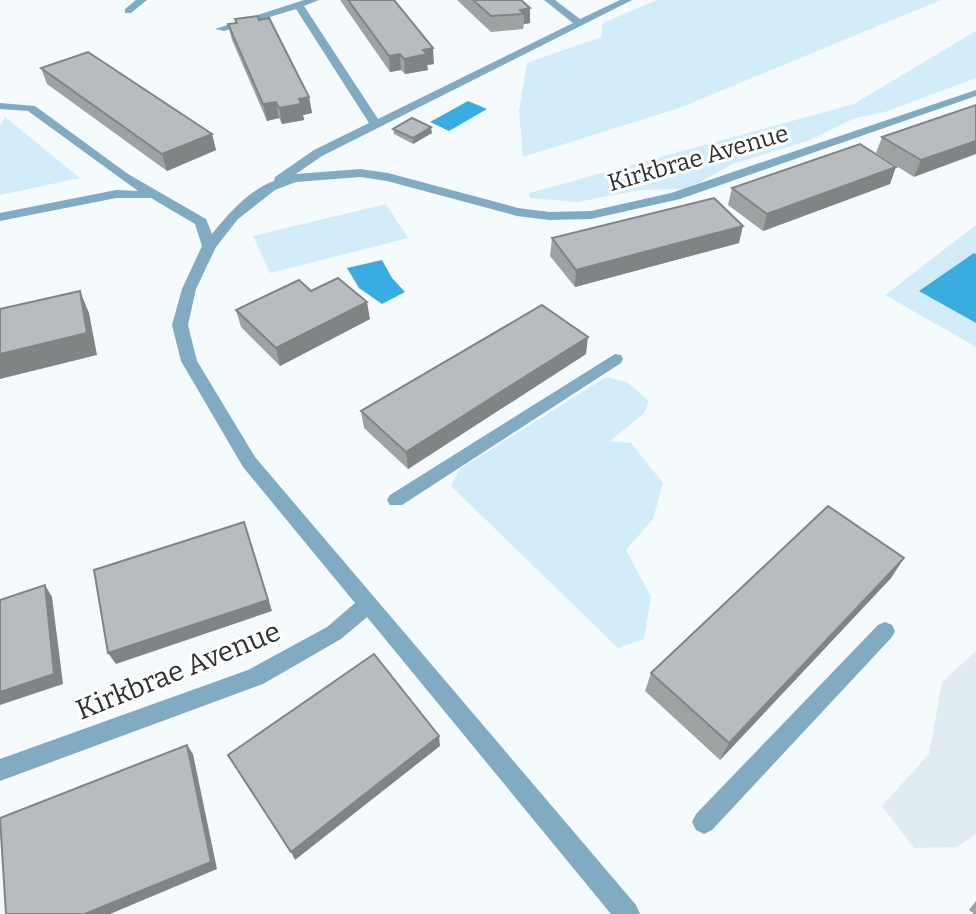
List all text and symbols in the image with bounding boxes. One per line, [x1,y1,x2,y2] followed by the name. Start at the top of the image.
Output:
[605,119,791,197] street label: Kirkbrae Avenue
[71,614,285,726] street label: Kirkbrae Avenue

